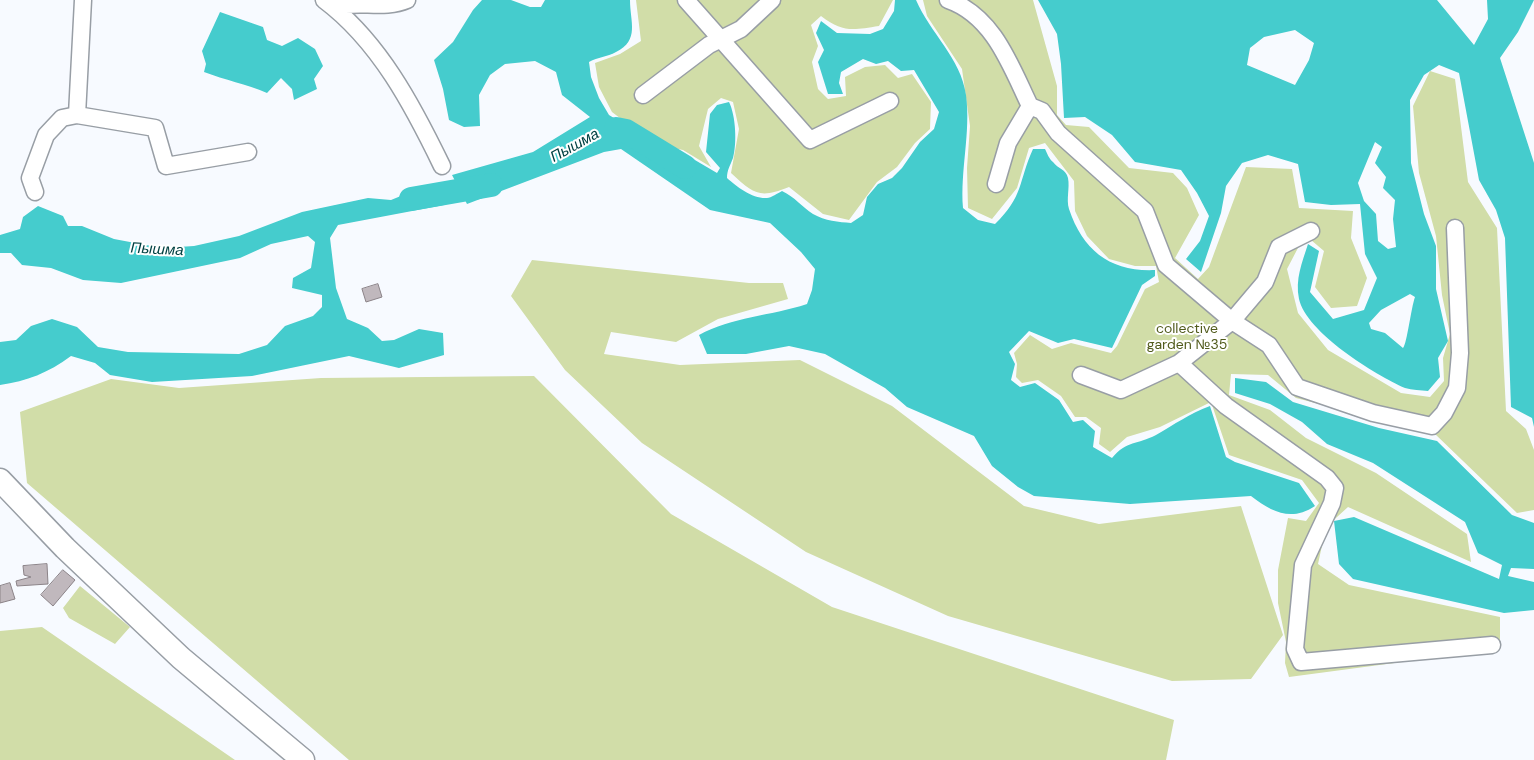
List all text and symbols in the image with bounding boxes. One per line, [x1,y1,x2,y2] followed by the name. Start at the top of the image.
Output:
[547,125,603,167] water label: Пышма
[130,240,184,260] water label: Пышма
[1147,321,1227,354] park label: collective garden №35

